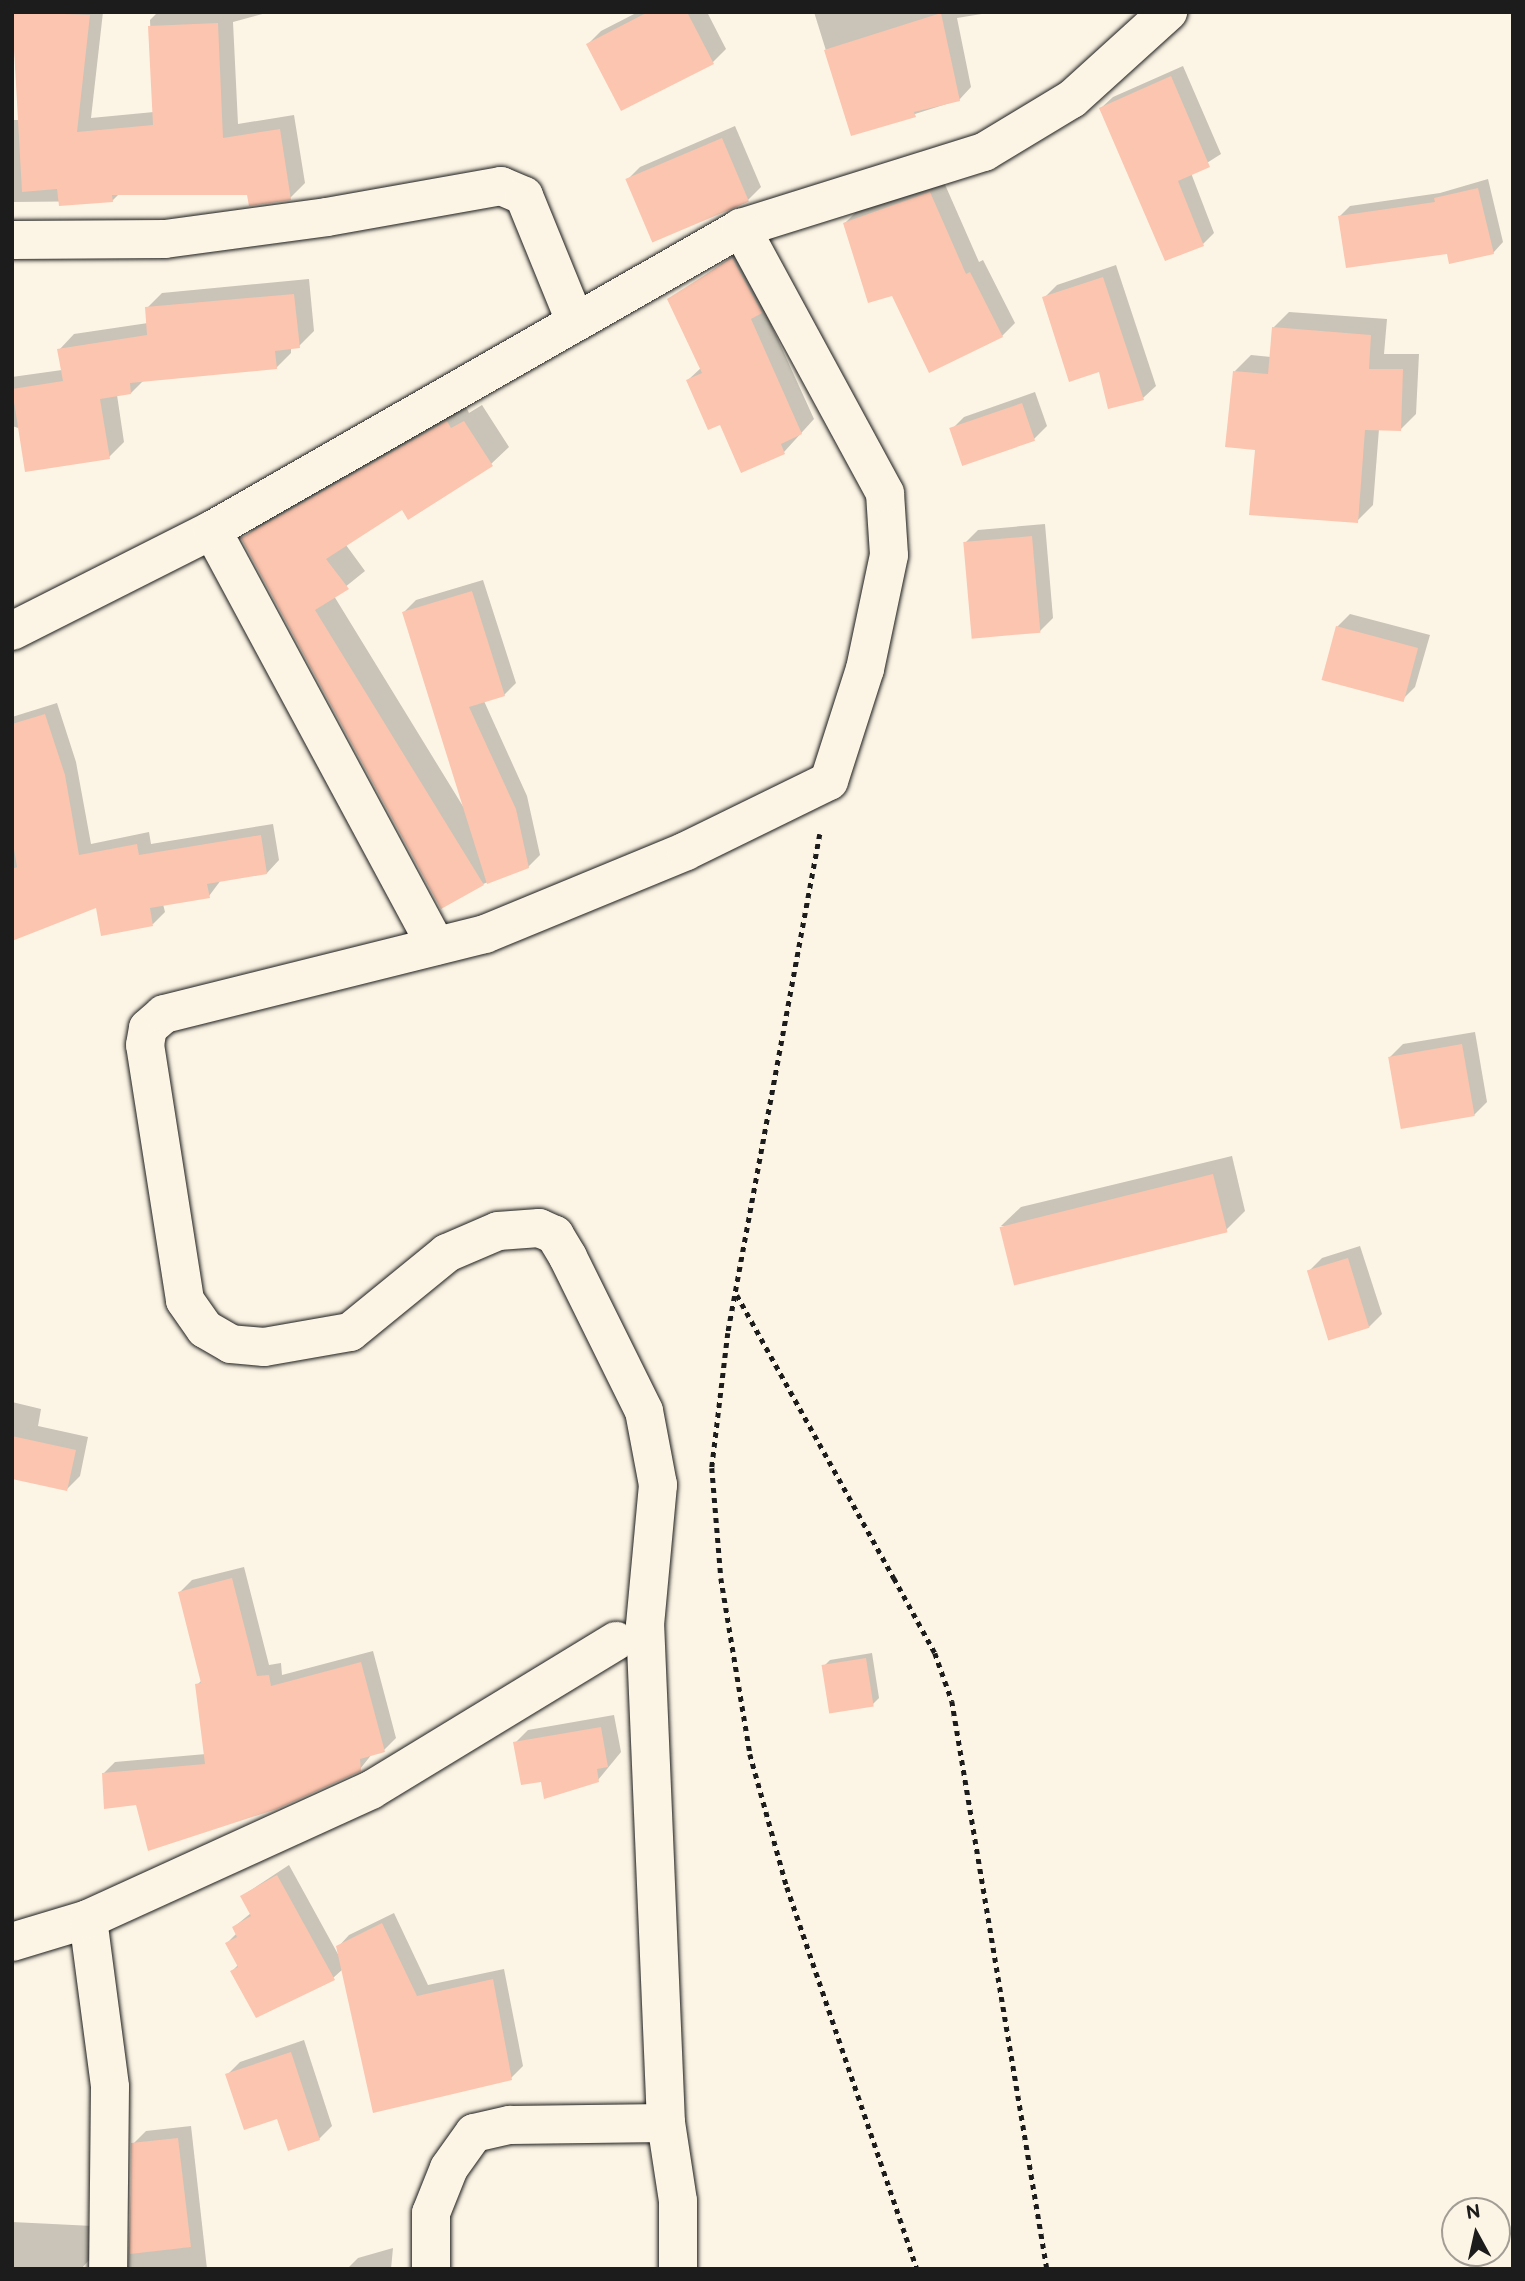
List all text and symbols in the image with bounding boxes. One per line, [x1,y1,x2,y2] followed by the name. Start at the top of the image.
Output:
[1441,2197,1511,2267] north arrow
[1465,2200,1482,2225] text: N

